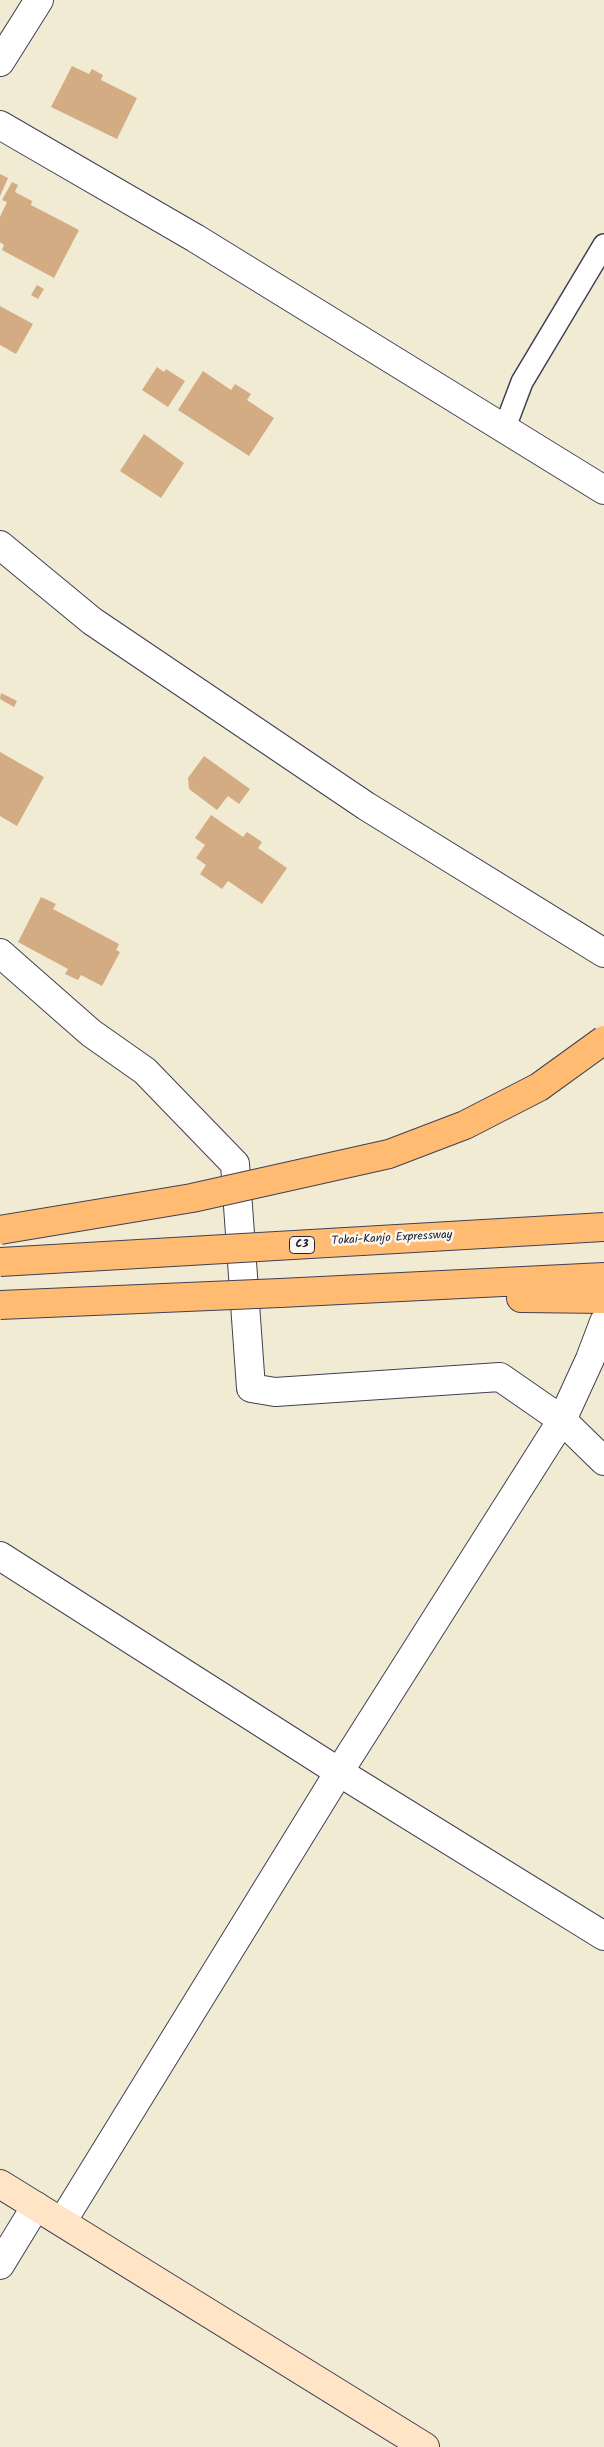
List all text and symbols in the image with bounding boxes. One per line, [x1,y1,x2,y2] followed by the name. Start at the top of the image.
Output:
[331,1229,453,1249] street label: Tokai-Kanjo Expressway
[290,1236,314,1254] road number: C3

